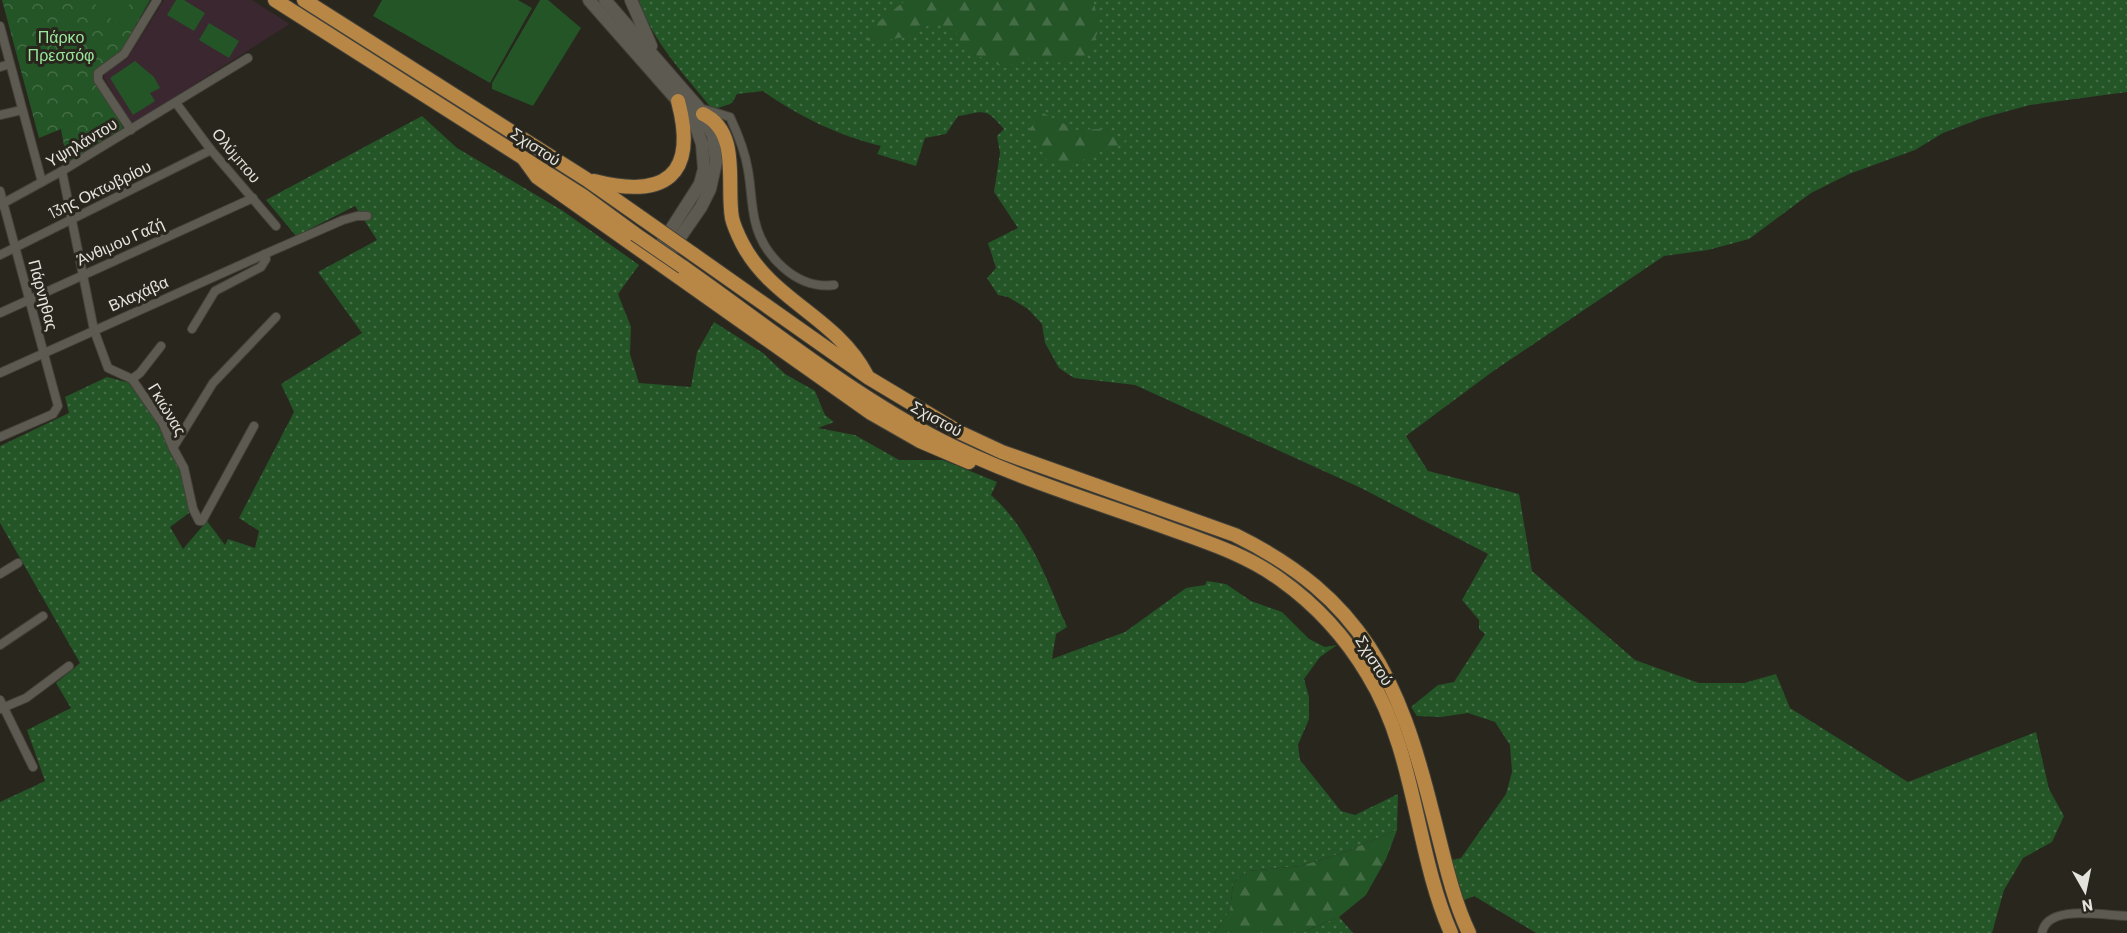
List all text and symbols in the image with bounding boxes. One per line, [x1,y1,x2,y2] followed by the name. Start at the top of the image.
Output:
[28,27,94,64] park label: Πάρκο Πρεσσόφ
[42,113,120,171] street label: Υψηλάντου
[508,123,564,169] street label: Σχιστού
[209,124,265,186] street label: Ολύμπου
[44,156,154,222] street label: 13ης Οκτωβρίου
[73,213,167,270] street label: Άνθιμου Γαζή
[25,257,63,333] street label: Πάρνηθας
[105,271,171,315] street label: Βλαχάβα
[145,379,191,439] street label: Γκιώνας
[908,396,966,440] street label: Σχιστού
[1352,631,1398,689] street label: Σχιστού
[2055,861,2115,921] north arrow
[2081,896,2094,917] text: N

